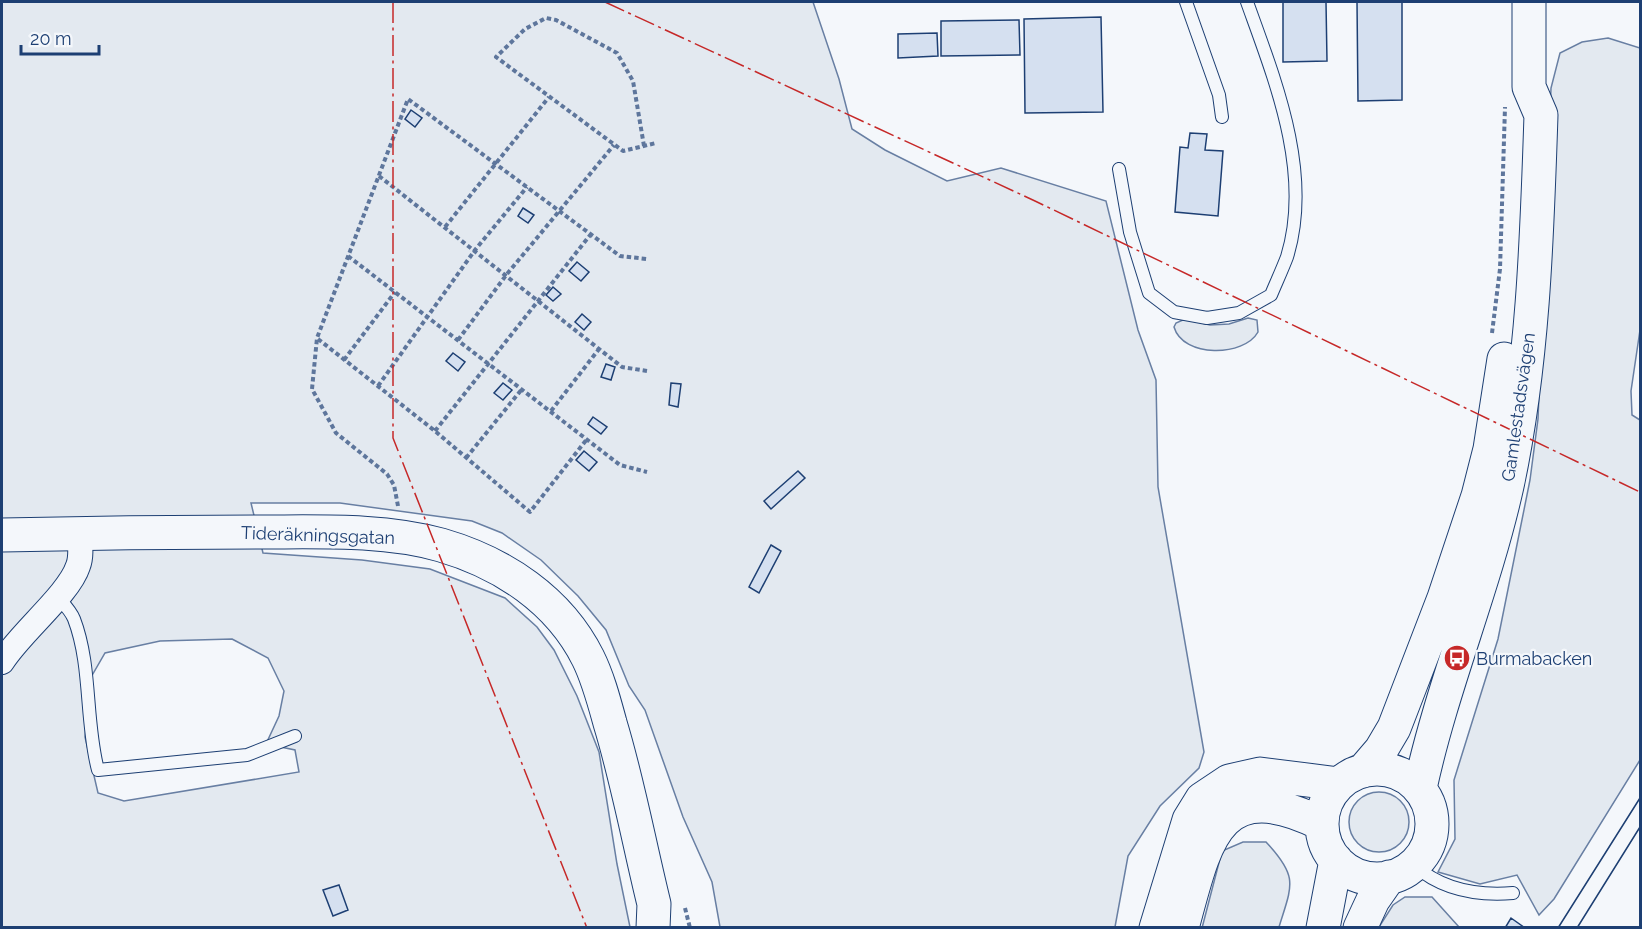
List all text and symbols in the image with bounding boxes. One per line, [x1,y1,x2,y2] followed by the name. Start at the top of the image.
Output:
[21,18,99,56] scale bar
[30,28,72,49] text: 20 m
[1497,331,1539,483] street label: Gamlestadsvägen
[241,522,395,548] street label: Tideräkningsgatan
[1442,643,1472,673] bus stop icon: Burmabacken
[1476,648,1592,669] place label: Burmabacken

